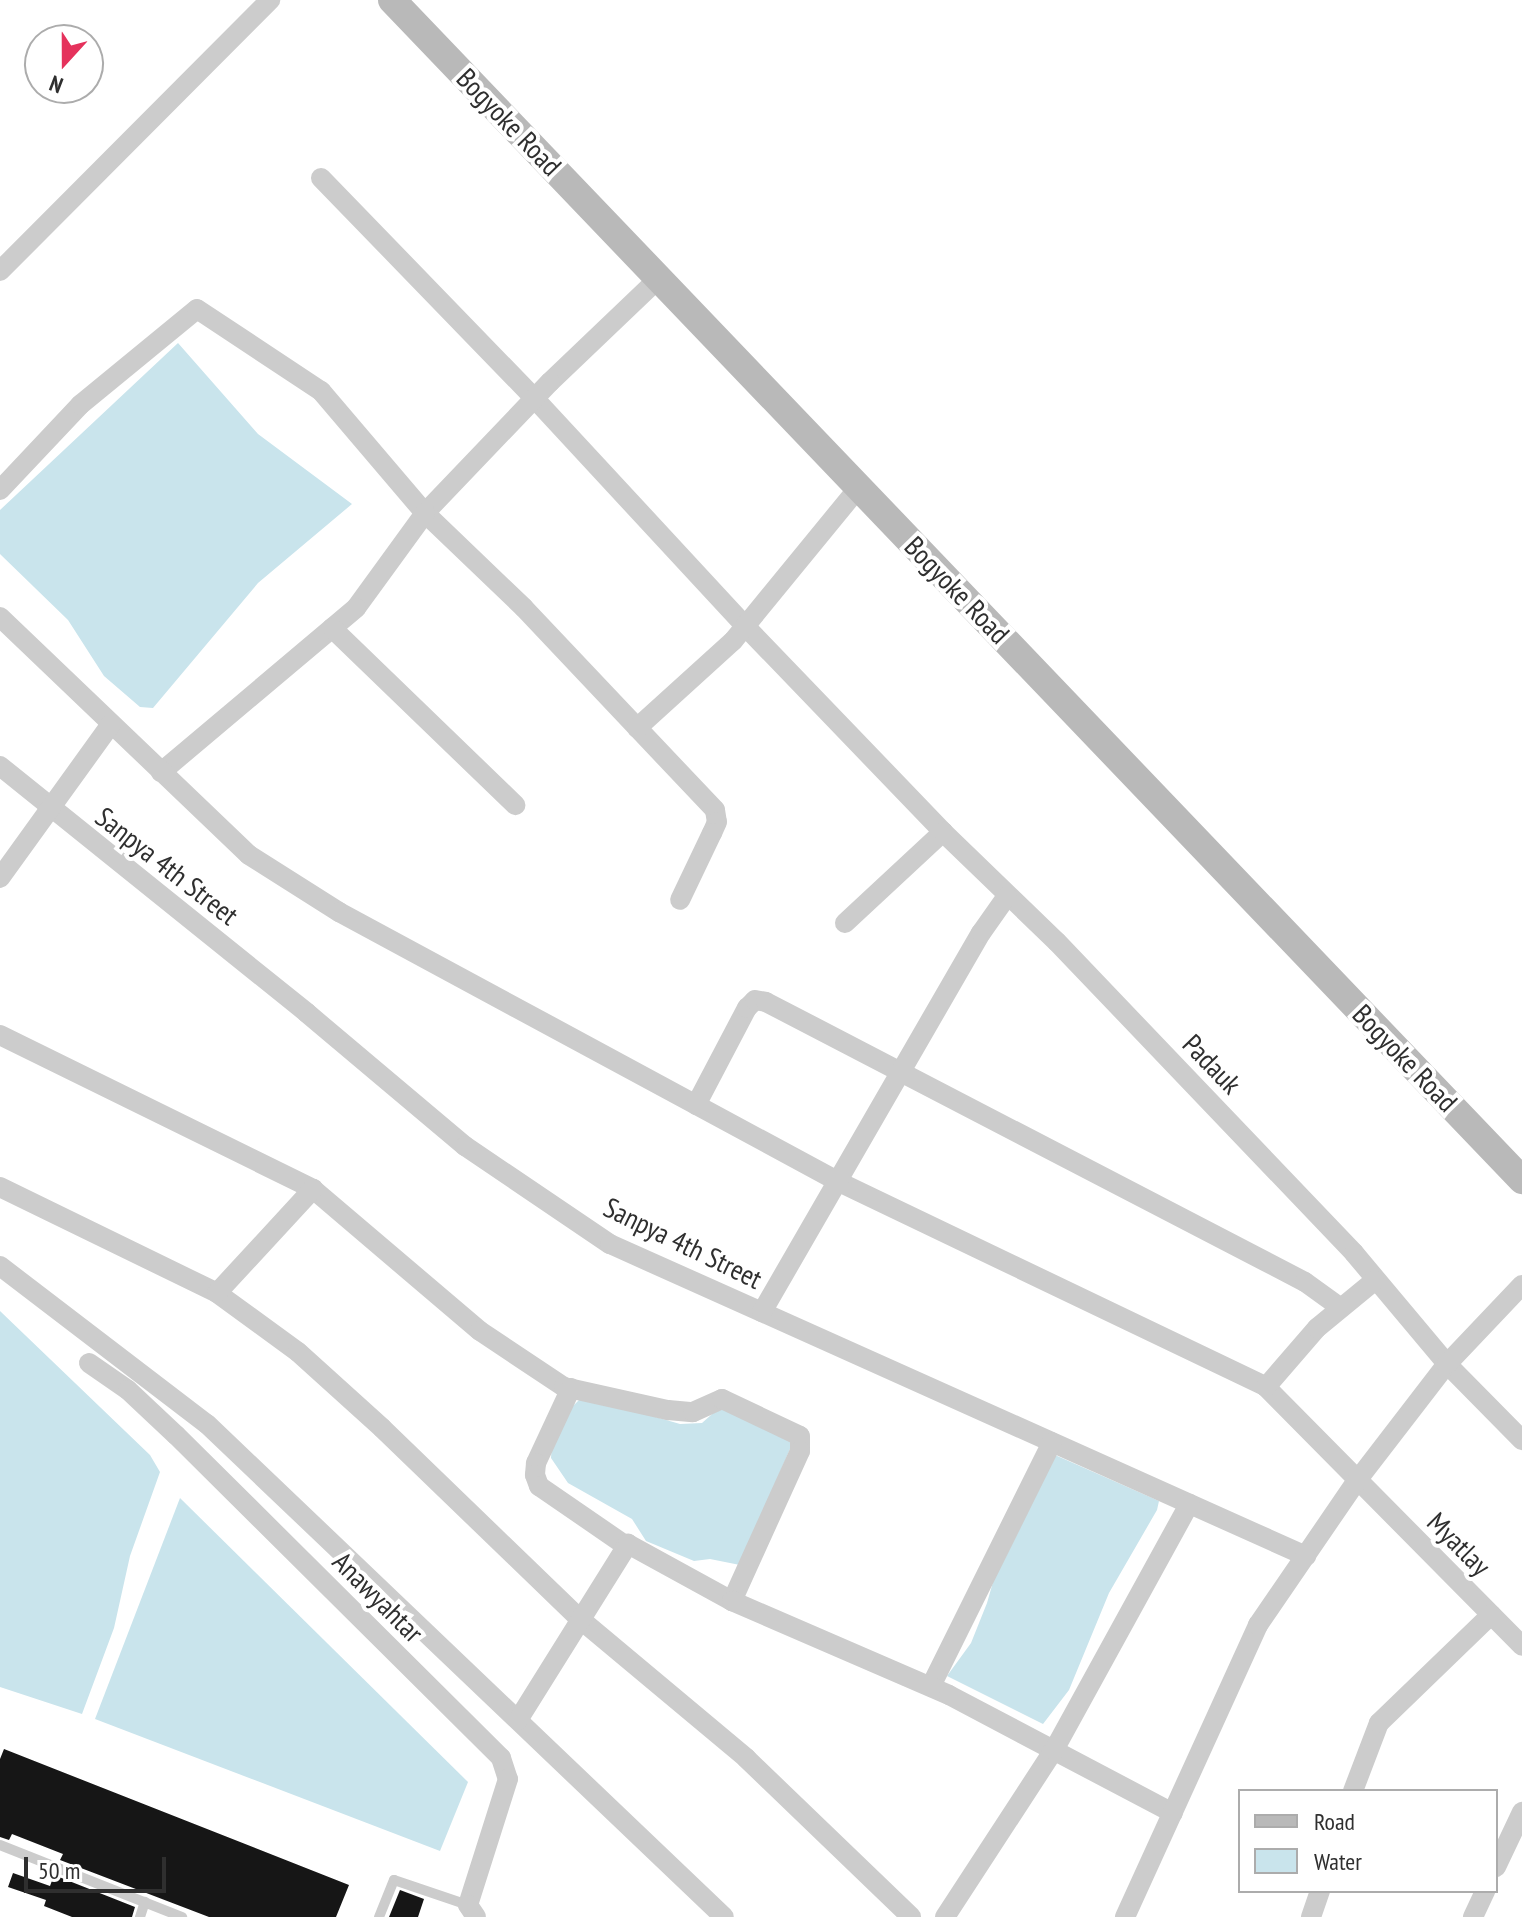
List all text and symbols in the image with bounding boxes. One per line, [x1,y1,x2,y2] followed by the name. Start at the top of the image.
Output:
[24,24,104,104] north arrow
[450,61,568,183] street label: Bogyoke Road
[46,69,67,100] text: N
[898,529,1016,651] street label: Bogyoke Road
[89,800,245,932] street label: Sanpya 4th Street
[1346,997,1464,1119] street label: Bogyoke Road
[1176,1027,1248,1101] street label: Padauk
[599,1190,767,1296] street label: Sanpya 4th Street
[1420,1505,1498,1583] street label: Myatlay
[326,1545,430,1649] street label: Anawyahtar
[1238,1789,1498,1893] legend
[1314,1806,1355,1837] text: Road
[28,1841,170,1891] scale bar
[1314,1846,1362,1877] text: Water
[38,1855,80,1886] text: 50 m

